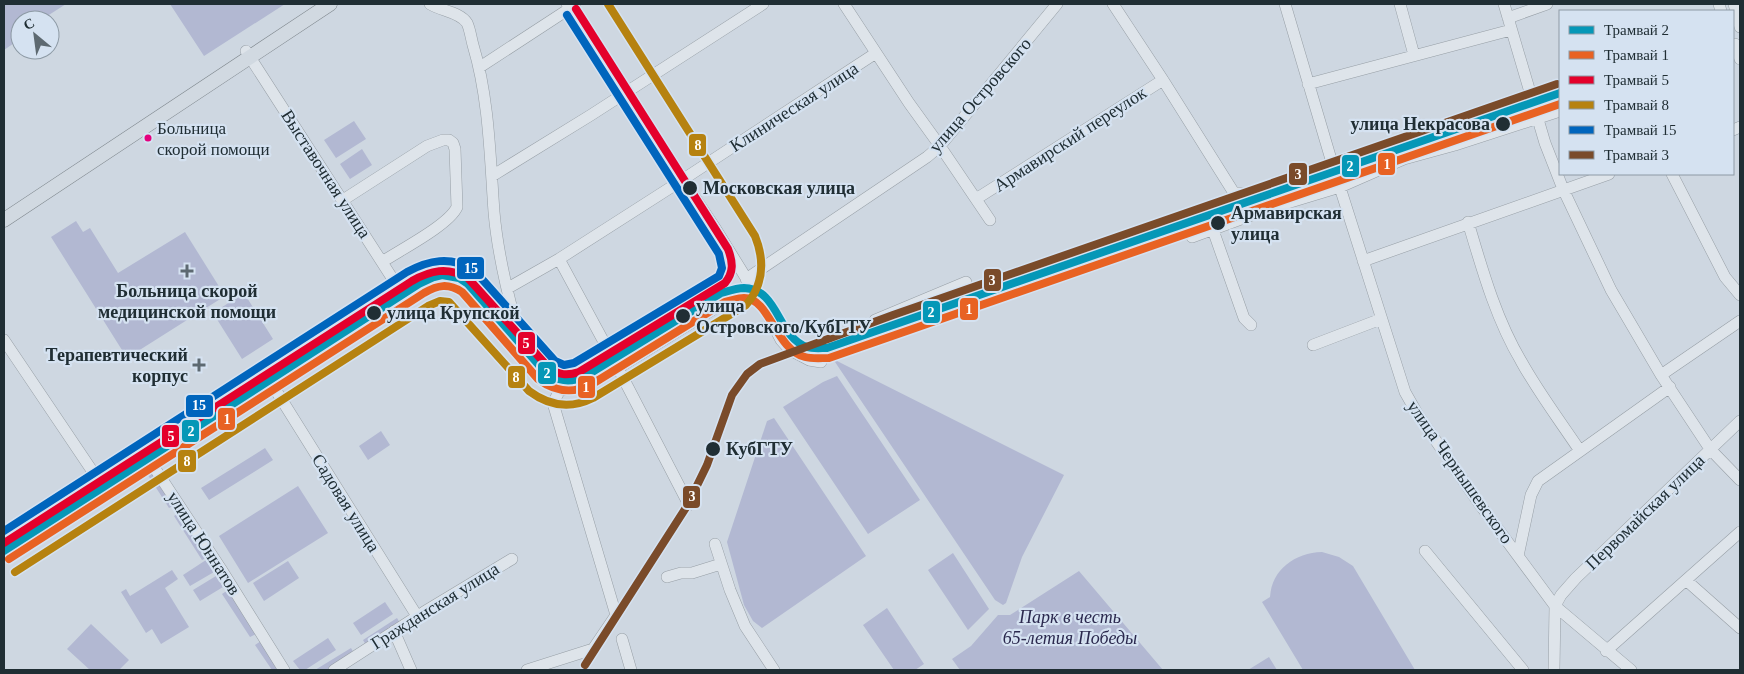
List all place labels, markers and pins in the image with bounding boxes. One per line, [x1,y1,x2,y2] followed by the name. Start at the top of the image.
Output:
[1350,114,1490,134] place label: улица Некрасова
[1494,115,1512,133] marker: улица Некрасова
[157,119,270,159] place label: Больница скорой помощи
[143,133,153,143] marker: Больница скорой помощи
[703,178,855,198] place label: Московская улица
[681,179,699,197] marker: Московская улица
[1231,203,1342,244] place label: Армавирская улица
[1209,214,1227,232] marker: Армавирская улица
[180,264,194,278] marker: Больница скорой медицинской помощи
[98,281,276,322] place label: Больница скорой медицинской помощи
[696,296,871,337] place label: улица Островского/КубГТУ
[387,303,520,323] place label: улица Крупской
[365,304,383,322] marker: улица Крупской
[674,307,692,325] marker: улица Островского/КубГТУ
[46,345,188,386] place label: Терапевтический корпус
[192,358,206,372] marker: Терапевтический корпус
[726,439,793,459] place label: КубГТУ
[704,440,722,458] marker: КубГТУ

